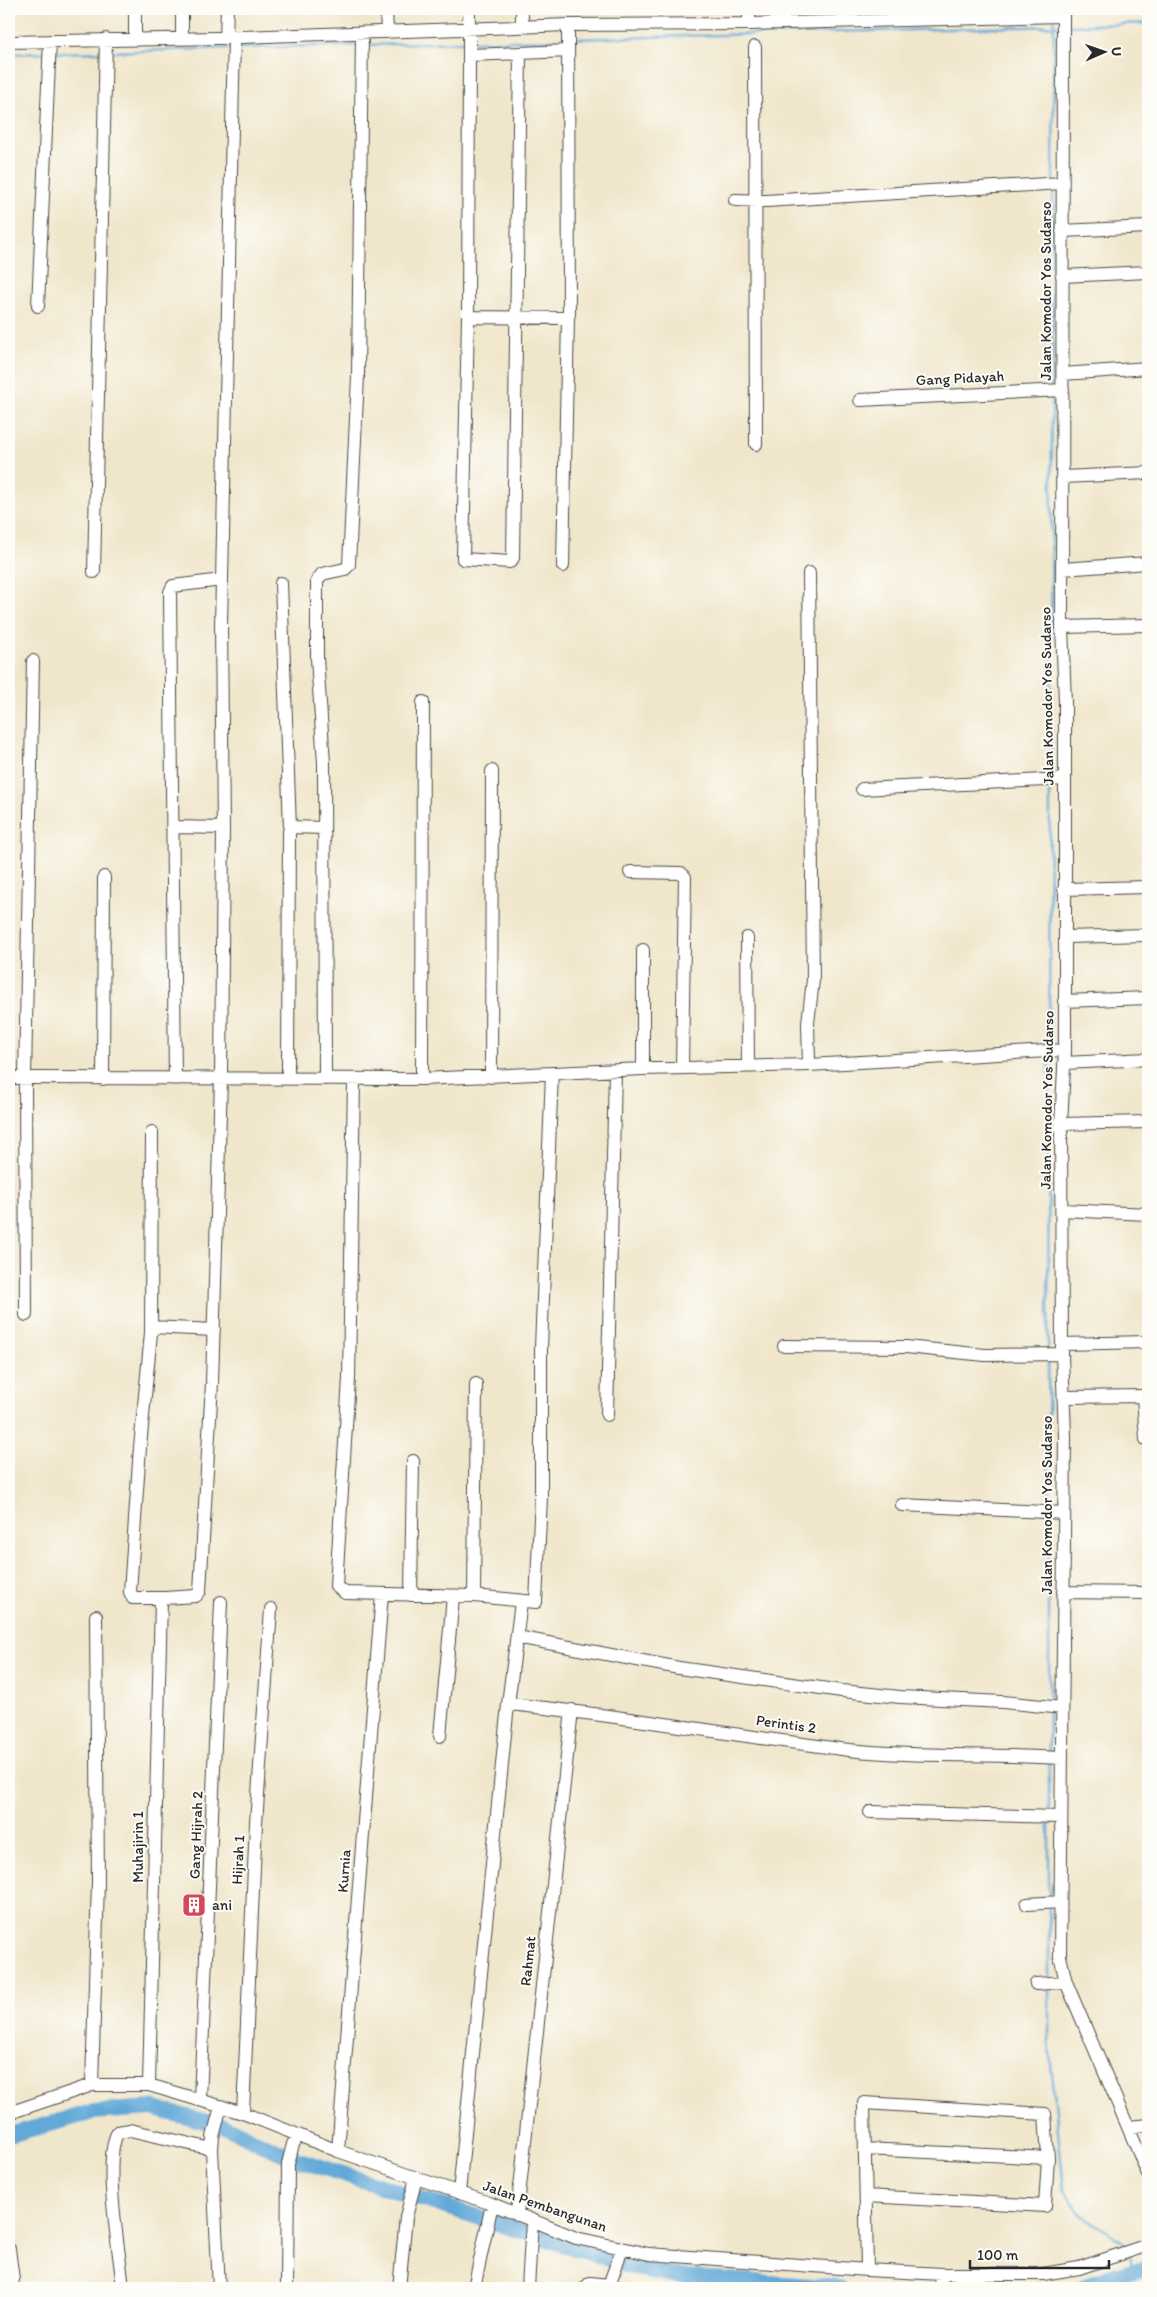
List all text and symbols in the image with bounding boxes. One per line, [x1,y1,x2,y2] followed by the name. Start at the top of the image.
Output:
[1080,28,1130,78] north arrow
[1108,47,1125,57] text: U
[1037,202,1055,380] street label: Jalan Komodor Yos Sudarso
[915,367,1005,389] street label: Gang Pidayah
[1036,606,1058,786] street label: Jalan Komodor Yos Sudarso
[1036,1010,1058,1190] street label: Jalan Komodor Yos Sudarso
[1038,1416,1056,1594] street label: Jalan Komodor Yos Sudarso
[755,1711,817,1737] street label: Perintis 2
[185,1790,207,1879] street label: Gang Hijrah 2
[129,1811,147,1883] street label: Muhajirin 1
[228,1835,248,1885] street label: Hijrah 1
[334,1849,355,1893] street label: Kurnia
[181,1892,207,1918] building icon: ani
[212,1896,232,1914] place label: ani
[516,1935,540,1987] street label: Rahmat
[481,2176,609,2236] street label: Jalan Pembangunan
[970,2237,1108,2269] scale bar
[977,2246,1019,2264] text: 100 m

